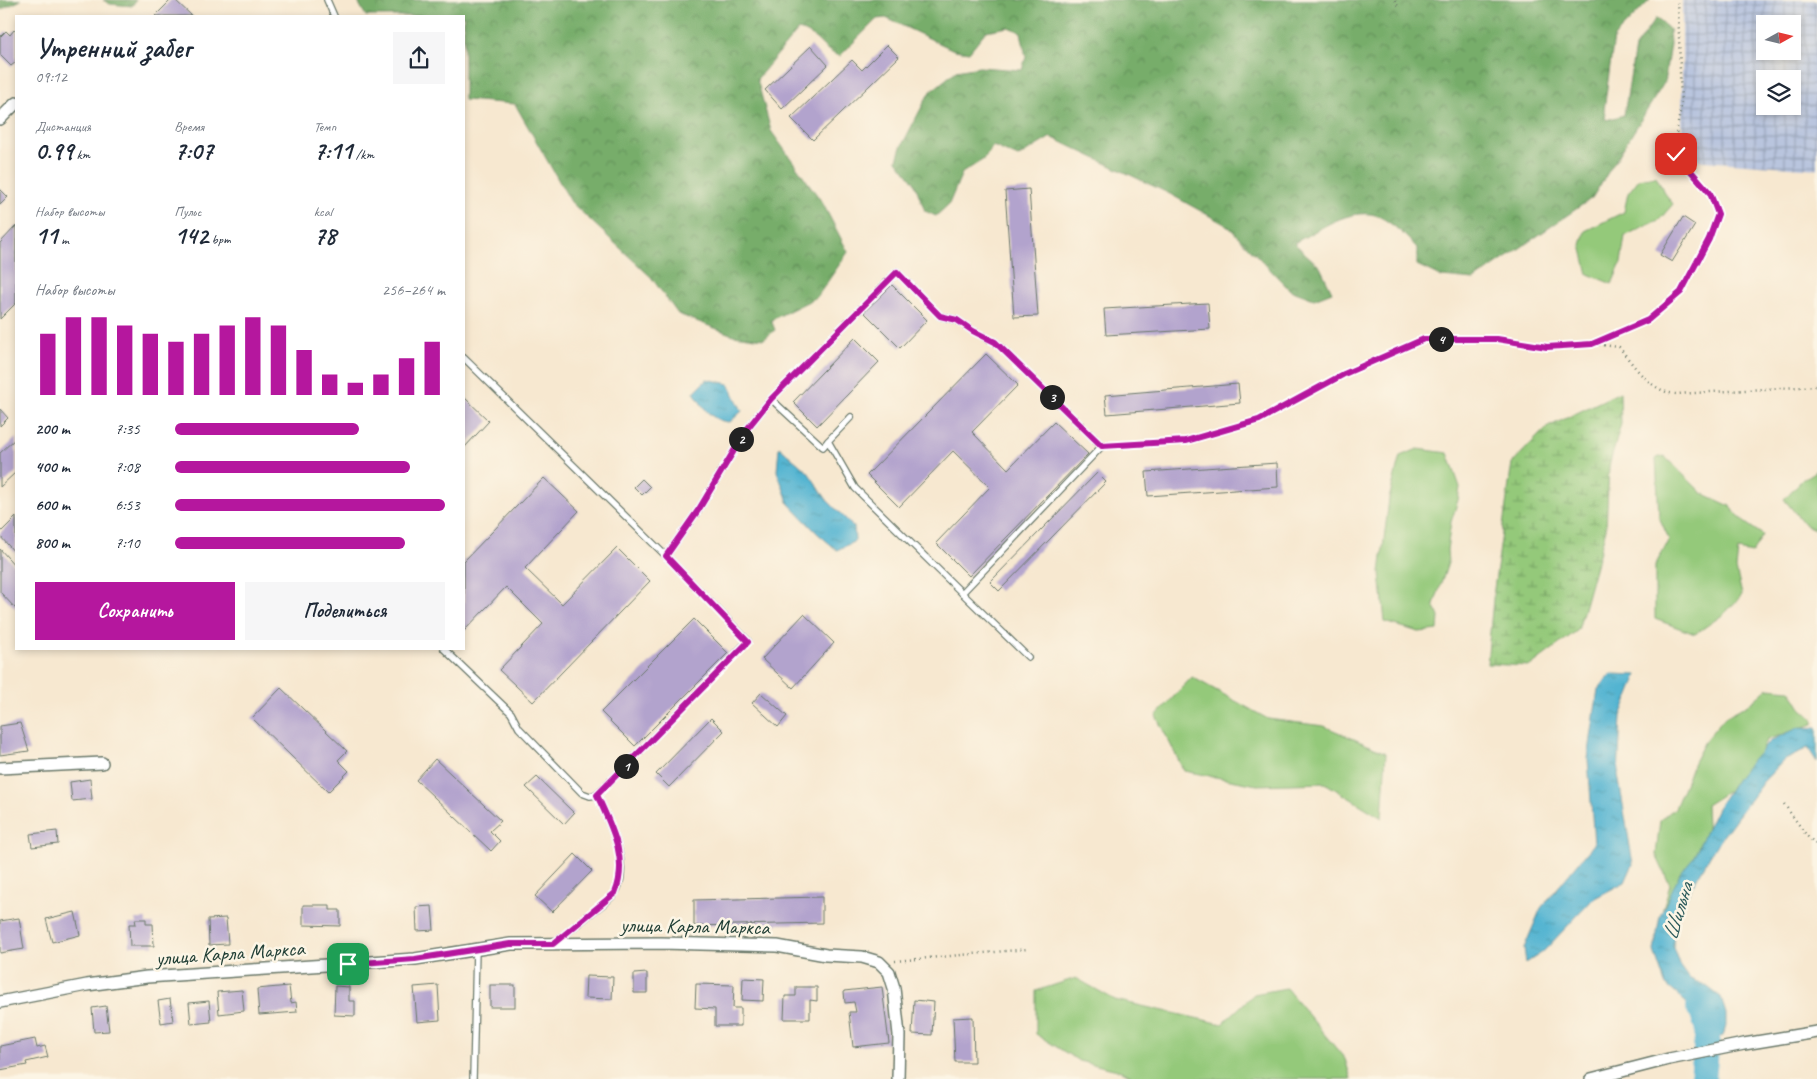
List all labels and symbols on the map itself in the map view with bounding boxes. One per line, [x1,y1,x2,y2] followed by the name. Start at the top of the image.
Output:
[1756,15,1801,60] north arrow
[1655,133,1697,175] pin
[1428,326,1454,352] pin: 4
[1040,384,1064,410] pin: 3
[728,426,754,452] pin: 2
[614,754,638,778] pin: 1
[1656,877,1700,943] water label: Шильна
[618,912,772,940] street label: улица Карла Маркса
[153,935,307,971] street label: улица Карла Маркса
[327,943,369,985] pin

